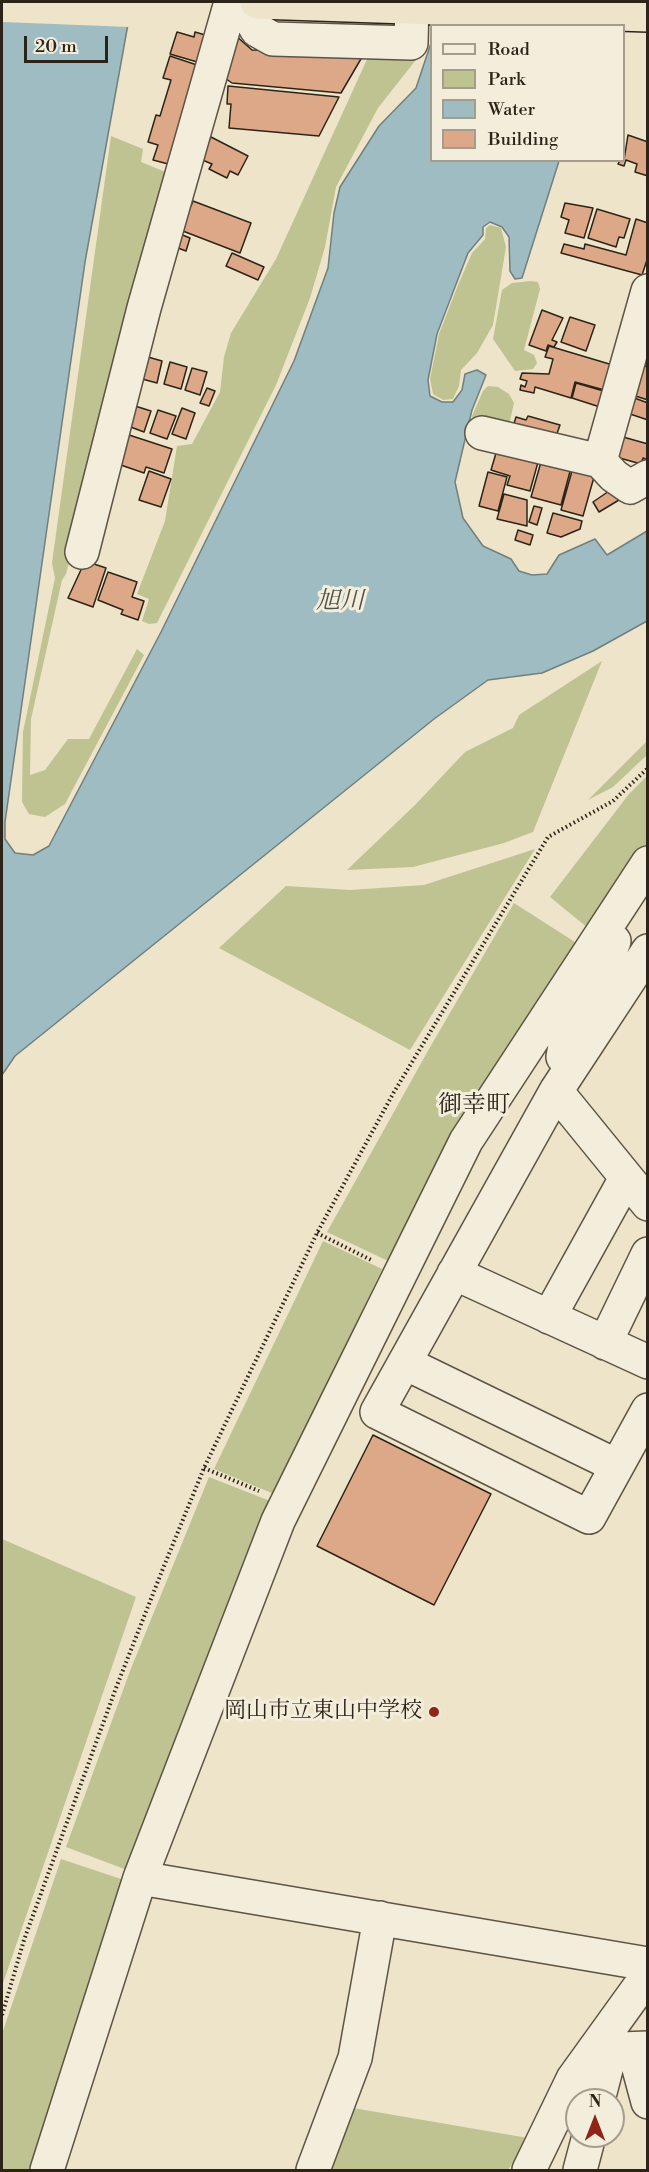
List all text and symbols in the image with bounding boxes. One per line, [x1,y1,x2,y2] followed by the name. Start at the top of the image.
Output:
[27,24,111,62] scale bar
[430,24,625,162] legend
[35,35,77,58] text: 20 m
[488,38,530,61] text: Road
[488,68,525,91] text: Park
[488,98,535,121] text: Water
[488,128,558,151] text: Building
[316,588,364,616] water label: 旭川
[438,1092,510,1120] district label: 御幸町
[224,1699,422,1725] place label: 岡山市立東山中学校
[427,1705,441,1719] marker: 岡山市立東山中学校
[565,2088,625,2148] north arrow
[589,2092,601,2112] text: N

